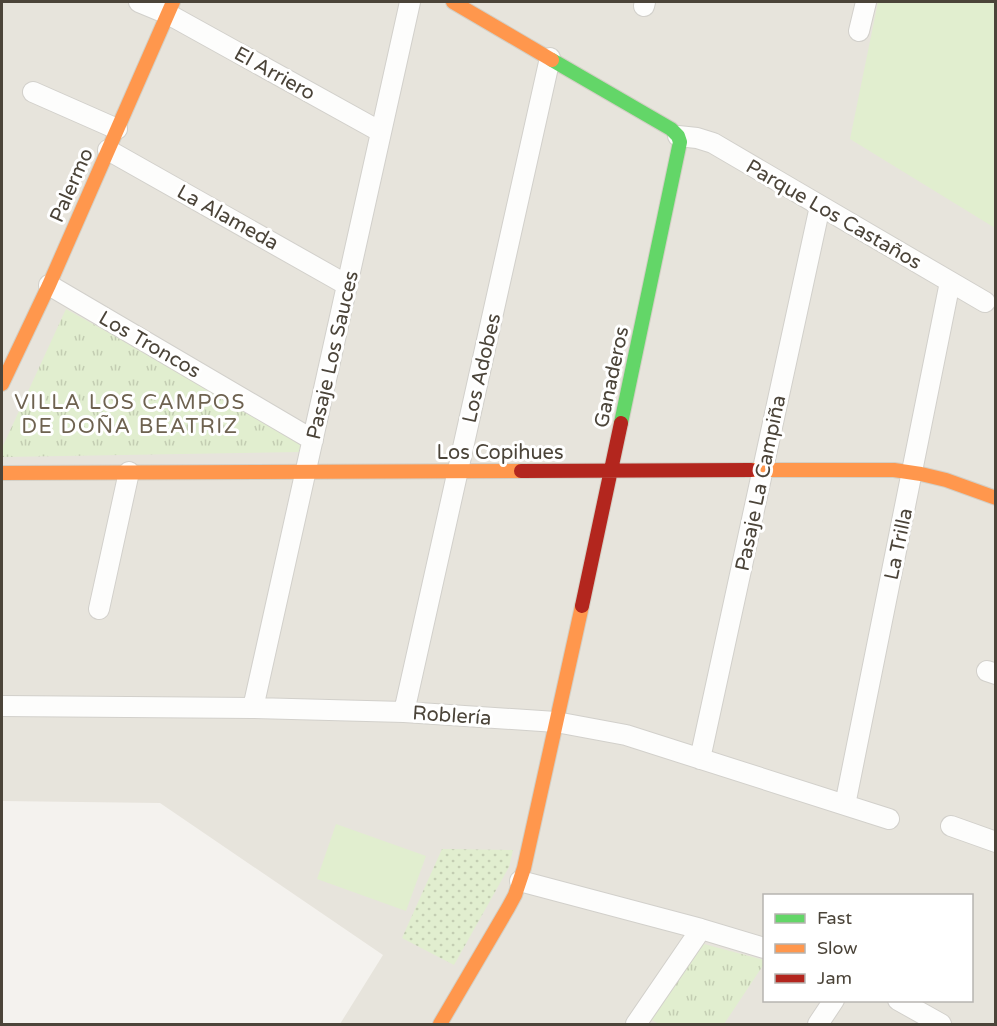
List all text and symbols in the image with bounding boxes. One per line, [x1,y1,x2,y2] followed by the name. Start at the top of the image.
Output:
[230,42,319,106] street label: El Arriero
[45,145,99,226] street label: Palermo
[741,155,926,275] street label: Parque Los Castaños
[172,180,283,256] street label: La Alameda
[302,269,364,442] street label: Pasaje Los Sauces
[94,306,205,384] street label: Los Troncos
[458,311,506,425] street label: Los Adobes
[590,324,634,430] street label: Ganaderos
[14,390,246,439] district label: VILLA LOS CAMPOS DE DOÑA BEATRIZ
[731,393,791,573] street label: Pasaje La Campiña
[436,441,564,465] street label: Los Copihues
[880,506,918,582] street label: La Trilla
[412,701,492,731] street label: Roblería
[763,894,973,1002] legend
[817,907,852,929] text: Fast
[817,937,858,959] text: Slow
[817,967,852,989] text: Jam

